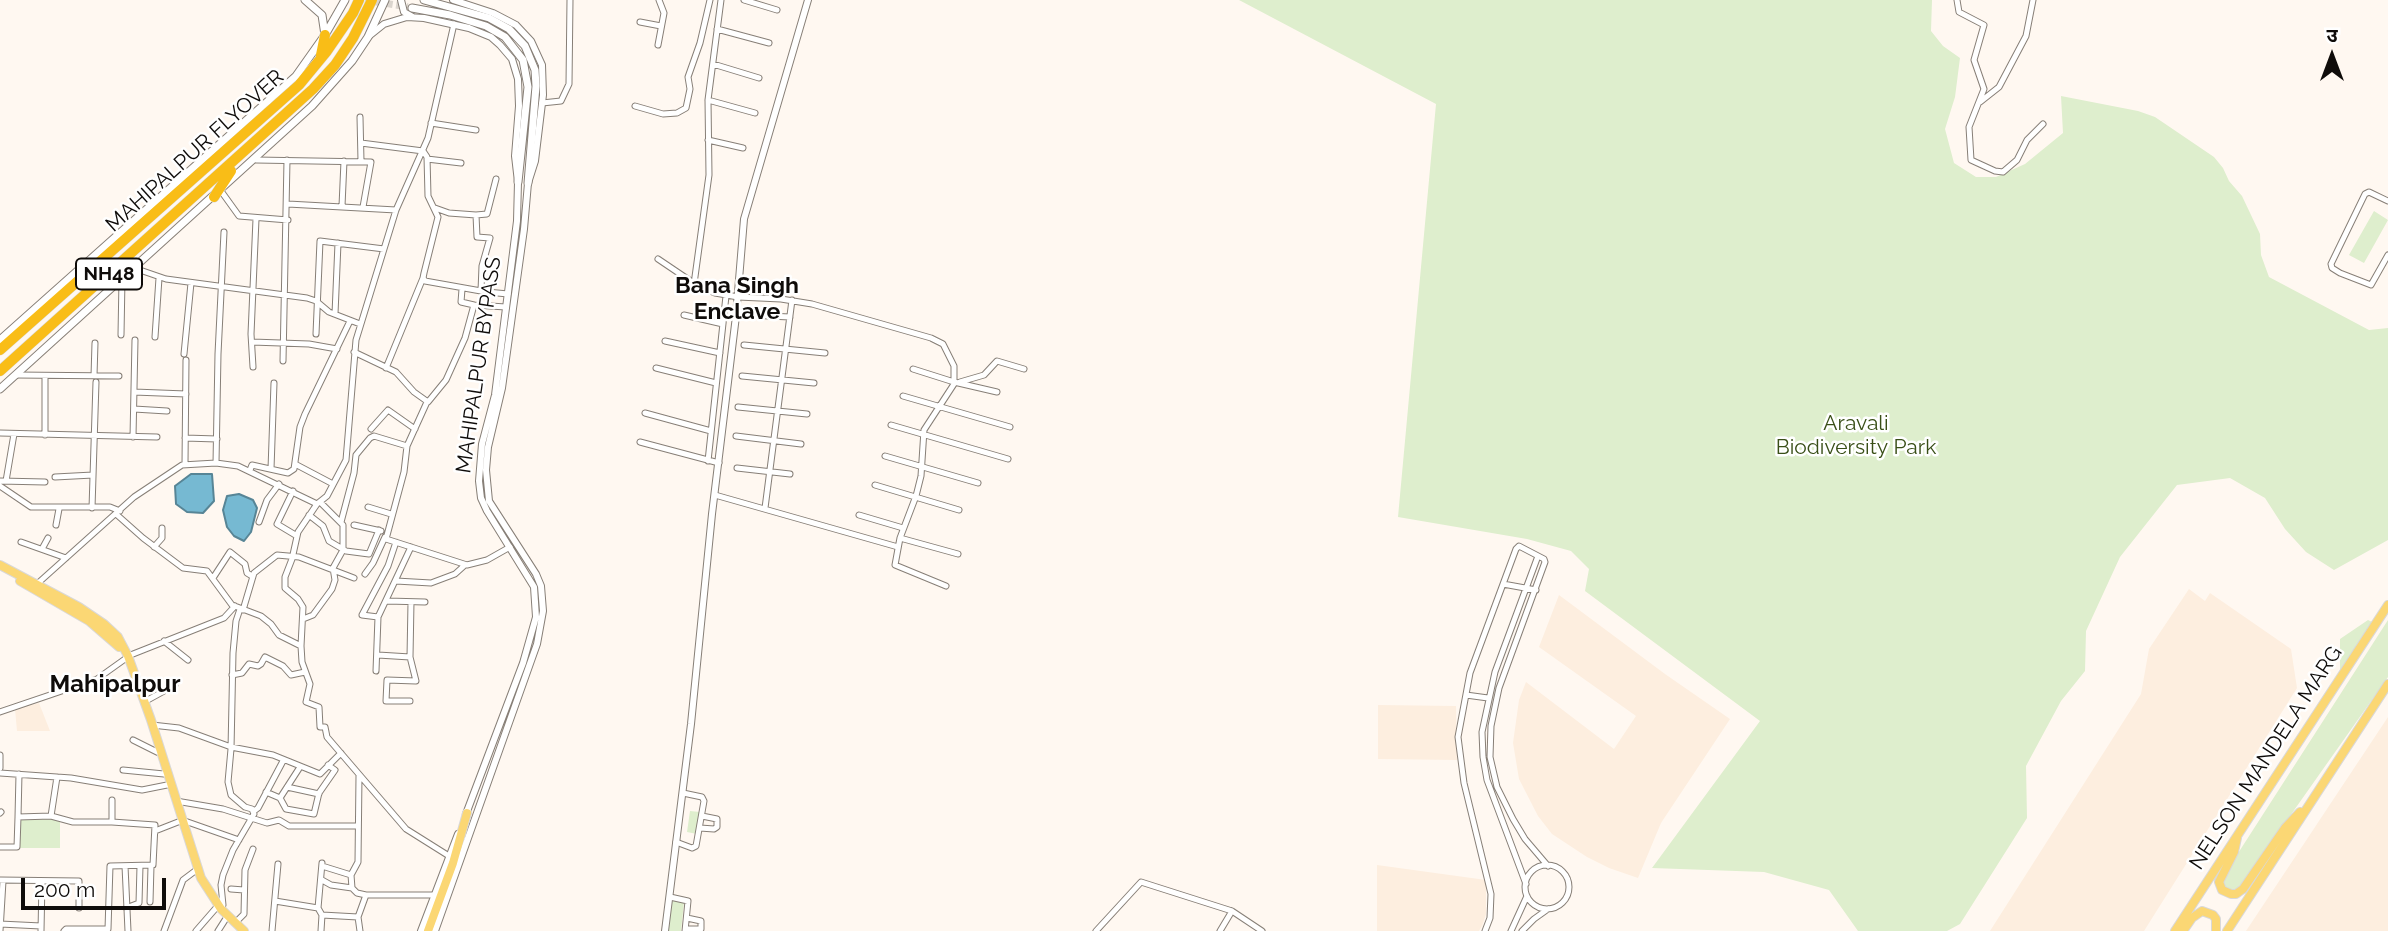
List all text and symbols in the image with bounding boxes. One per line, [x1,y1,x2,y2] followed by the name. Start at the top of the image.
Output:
[2297,21,2367,91] north arrow
[2326,24,2338,46] text: उ
[101,64,289,238] street label: MAHIPALPUR FLYOVER
[451,255,507,475] street label: MAHIPALPUR BYPASS
[76,258,142,290] road number: NH48
[675,272,799,326] district label: Bana Singh Enclave
[1776,411,1936,461] park label: Aravali Biodiversity Park
[2184,642,2348,874] street label: NELSON MANDELA MARG
[50,671,180,699] district label: Mahipalpur
[24,864,170,908] scale bar
[34,877,95,902] text: 200 m

